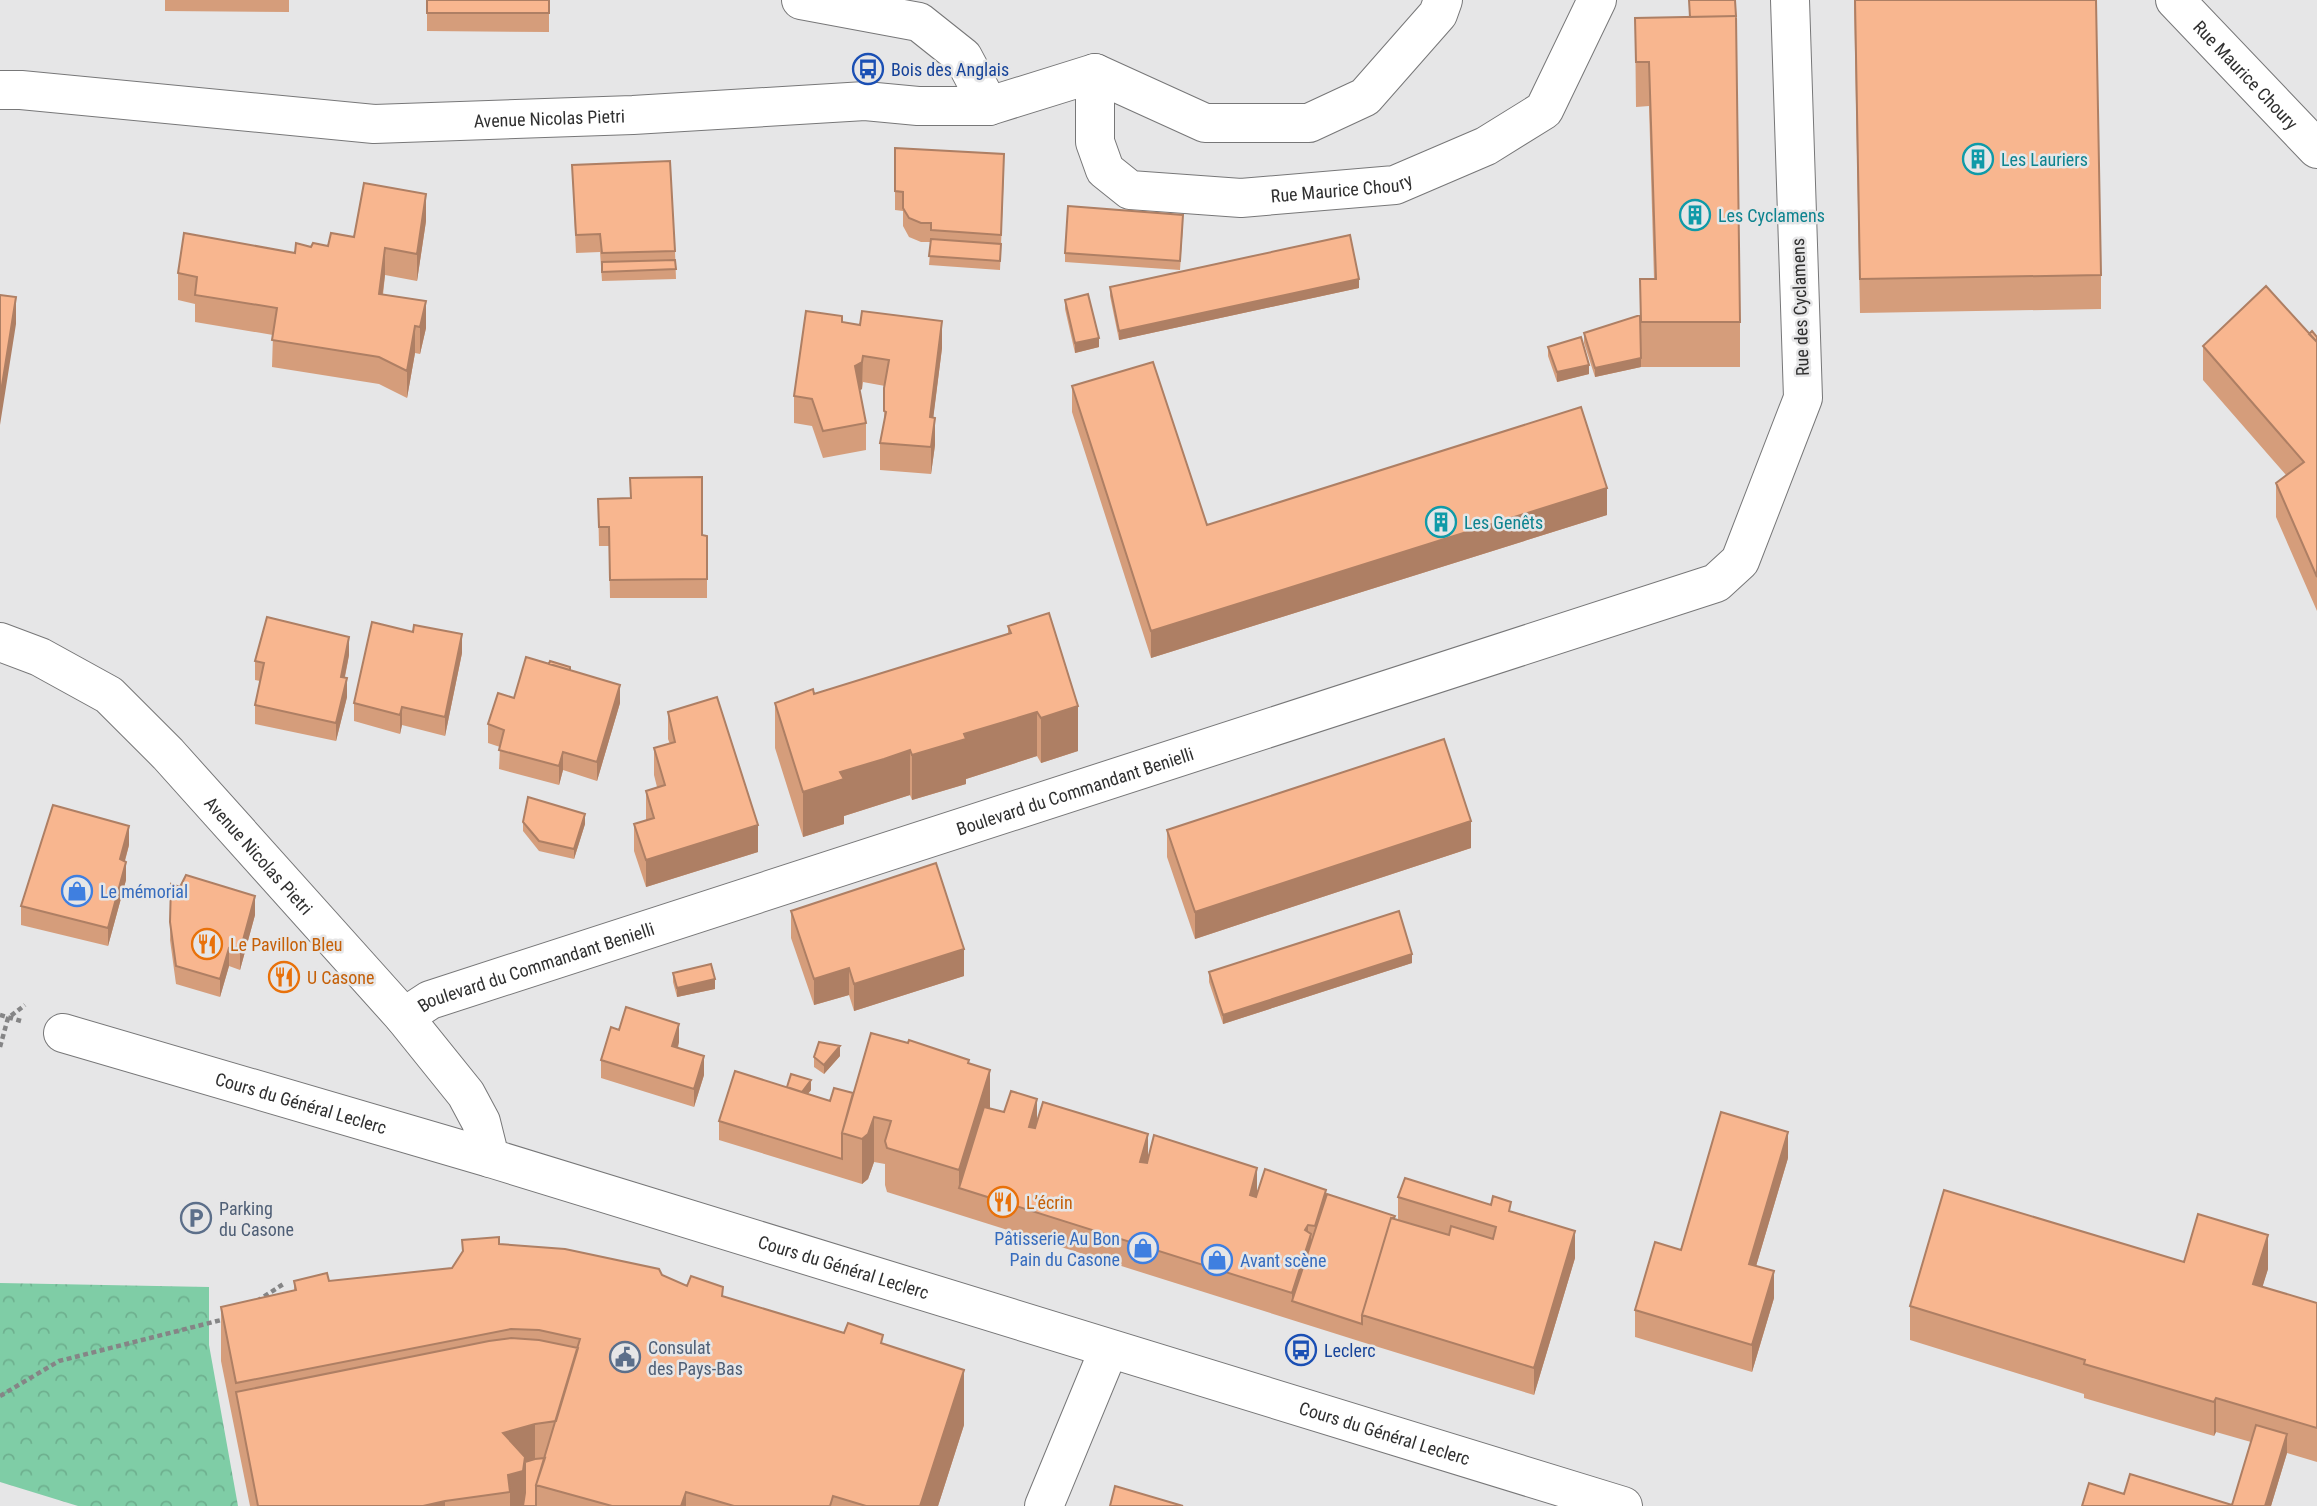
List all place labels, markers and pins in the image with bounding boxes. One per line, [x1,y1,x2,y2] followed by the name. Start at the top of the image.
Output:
[851,52,885,86] bus stop icon: Bois des Anglais
[891,59,1009,80] place label: Bois des Anglais
[1961,142,1995,176] building icon: Les Lauriers
[2001,149,2088,170] place label: Les Lauriers
[1678,198,1712,232] building icon: Les Cyclamens
[1718,205,1825,226] place label: Les Cyclamens
[1424,505,1458,539] building icon: Les Genêts
[1464,512,1543,533] place label: Les Genêts
[60,874,94,908] shop icon: Le mémorial
[100,881,188,902] place label: Le mémorial
[190,927,224,961] restaurant icon: Le Pavillon Bleu
[230,934,343,955] place label: Le Pavillon Bleu
[267,960,301,994] restaurant icon: U Casone
[307,967,374,988] place label: U Casone
[986,1185,1020,1219] restaurant icon: L’écrin
[1026,1192,1073,1213] place label: L’écrin
[219,1198,294,1240] place label: Parking du Casone
[179,1201,213,1235] parking icon: Parking du Casone
[994,1228,1120,1270] place label: Pâtisserie Au Bon Pain du Casone
[1126,1231,1160,1265] shop icon: Pâtisserie Au Bon Pain du Casone
[1200,1243,1234,1277] shop icon: Avant scène
[1240,1250,1326,1271] place label: Avant scène
[1284,1333,1318,1367] bus stop icon: Leclerc
[648,1337,743,1379] place label: Consulat des Pays-Bas
[608,1340,642,1374] public building icon: Consulat des Pays-Bas
[1324,1340,1376,1361] place label: Leclerc

